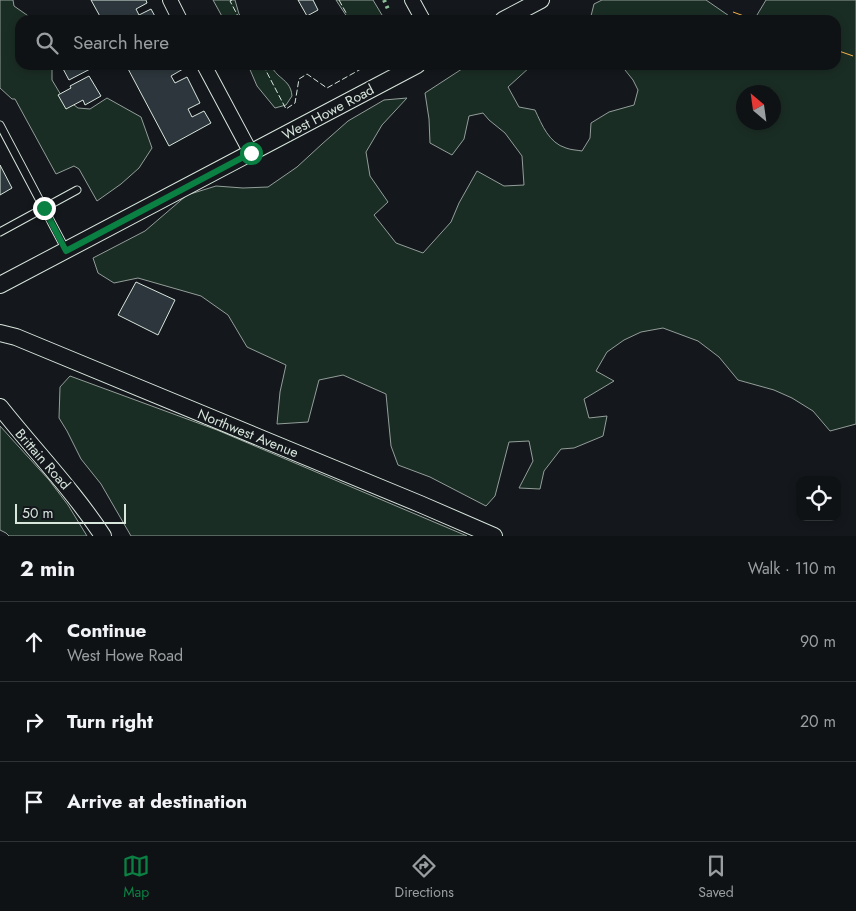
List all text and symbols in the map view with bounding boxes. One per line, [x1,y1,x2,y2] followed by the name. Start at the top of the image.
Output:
[15,15,841,70] search box
[33,29,61,57] icon: search
[73,29,169,56] text: Search here
[278,79,378,145] street label: West Howe Road
[736,85,781,130] north arrow
[240,142,263,165] route start
[33,197,56,220] route end
[195,404,301,462] street label: Northwest Avenue
[11,424,75,494] street label: Brittain Road
[796,476,841,521] map controls
[796,476,841,521] button: locate
[15,501,126,524] scale bar
[22,503,53,523] text: 50 m
[20,554,75,584] text: 2 min
[748,557,836,580] text: Walk · 110 m
[67,617,146,644] text: Continue
[20,628,48,656] icon: ahead
[800,630,836,653] text: 90 m
[67,644,183,667] text: West Howe Road
[20,708,48,736] icon: right
[67,708,153,735] text: Turn right
[800,710,836,733] text: 20 m
[20,788,48,816] icon: arrive
[67,788,247,815] text: Arrive at destination
[122,852,150,902] tab: Map
[395,852,454,902] tab: Directions
[698,852,734,902] tab: Saved

